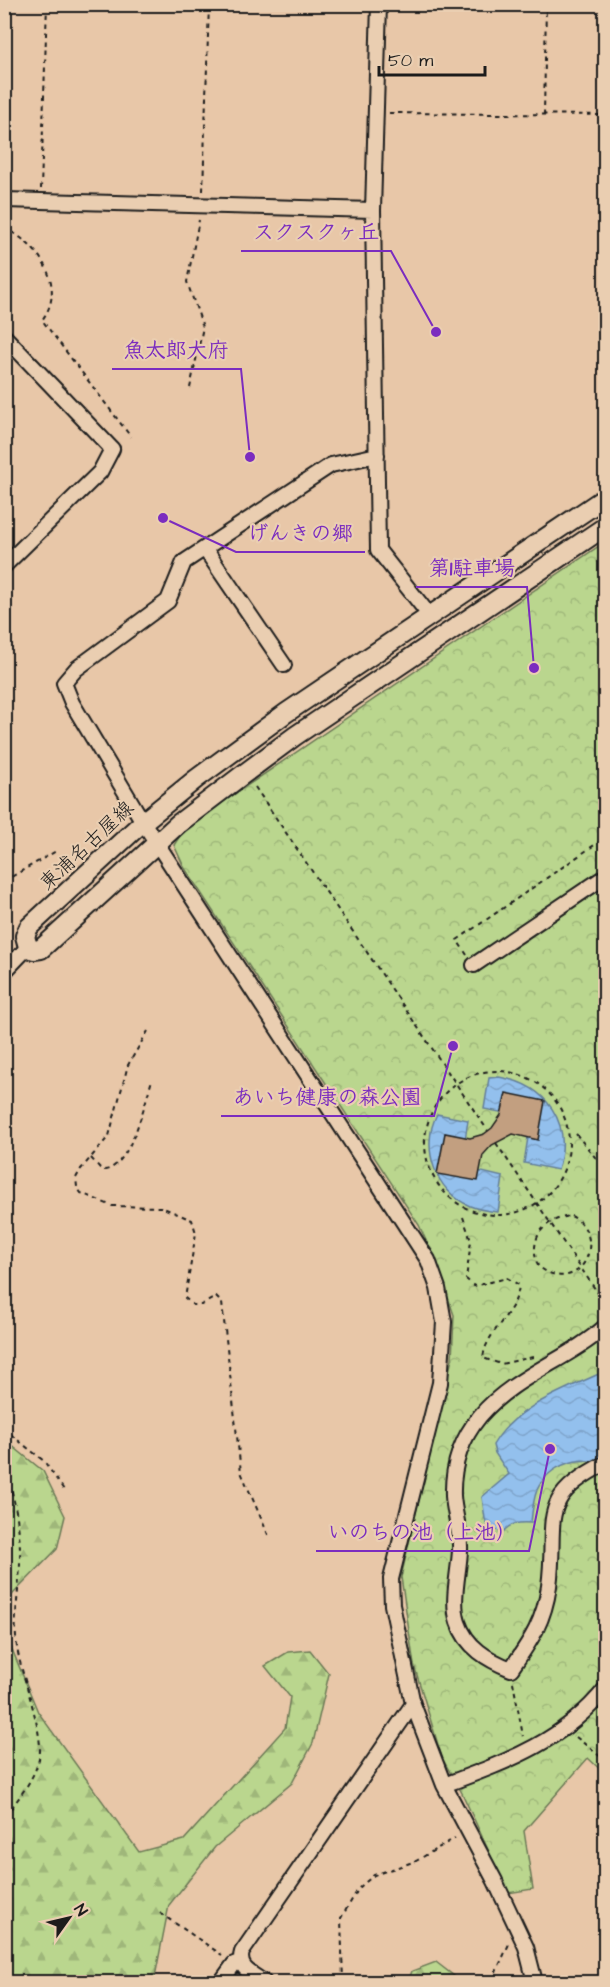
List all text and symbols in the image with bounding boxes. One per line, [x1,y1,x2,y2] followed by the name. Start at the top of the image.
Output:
[379,39,486,77] scale bar
[388,48,433,73] text: 50 m
[241,212,391,251] callout: スクスクヶ丘
[253,218,379,247] text: スクスクヶ丘
[112,330,241,369] callout: 魚太郎大府
[124,336,229,365] text: 魚太郎大府
[236,513,365,552] callout: げんきの郷
[248,519,353,548] text: げんきの郷
[416,548,527,587] callout: 第1駐車場
[429,554,515,583] text: 第1駐車場
[33,795,140,897] street label: 東浦名古屋線
[221,1077,434,1116] callout: あいち健康の森公園
[233,1083,422,1112] text: あいち健康の森公園
[316,1512,529,1551] callout: いのちの池（上池）
[328,1518,517,1547] text: いのちの池（上池）
[39,1888,99,1948] north arrow
[69,1900,93,1920] text: N

